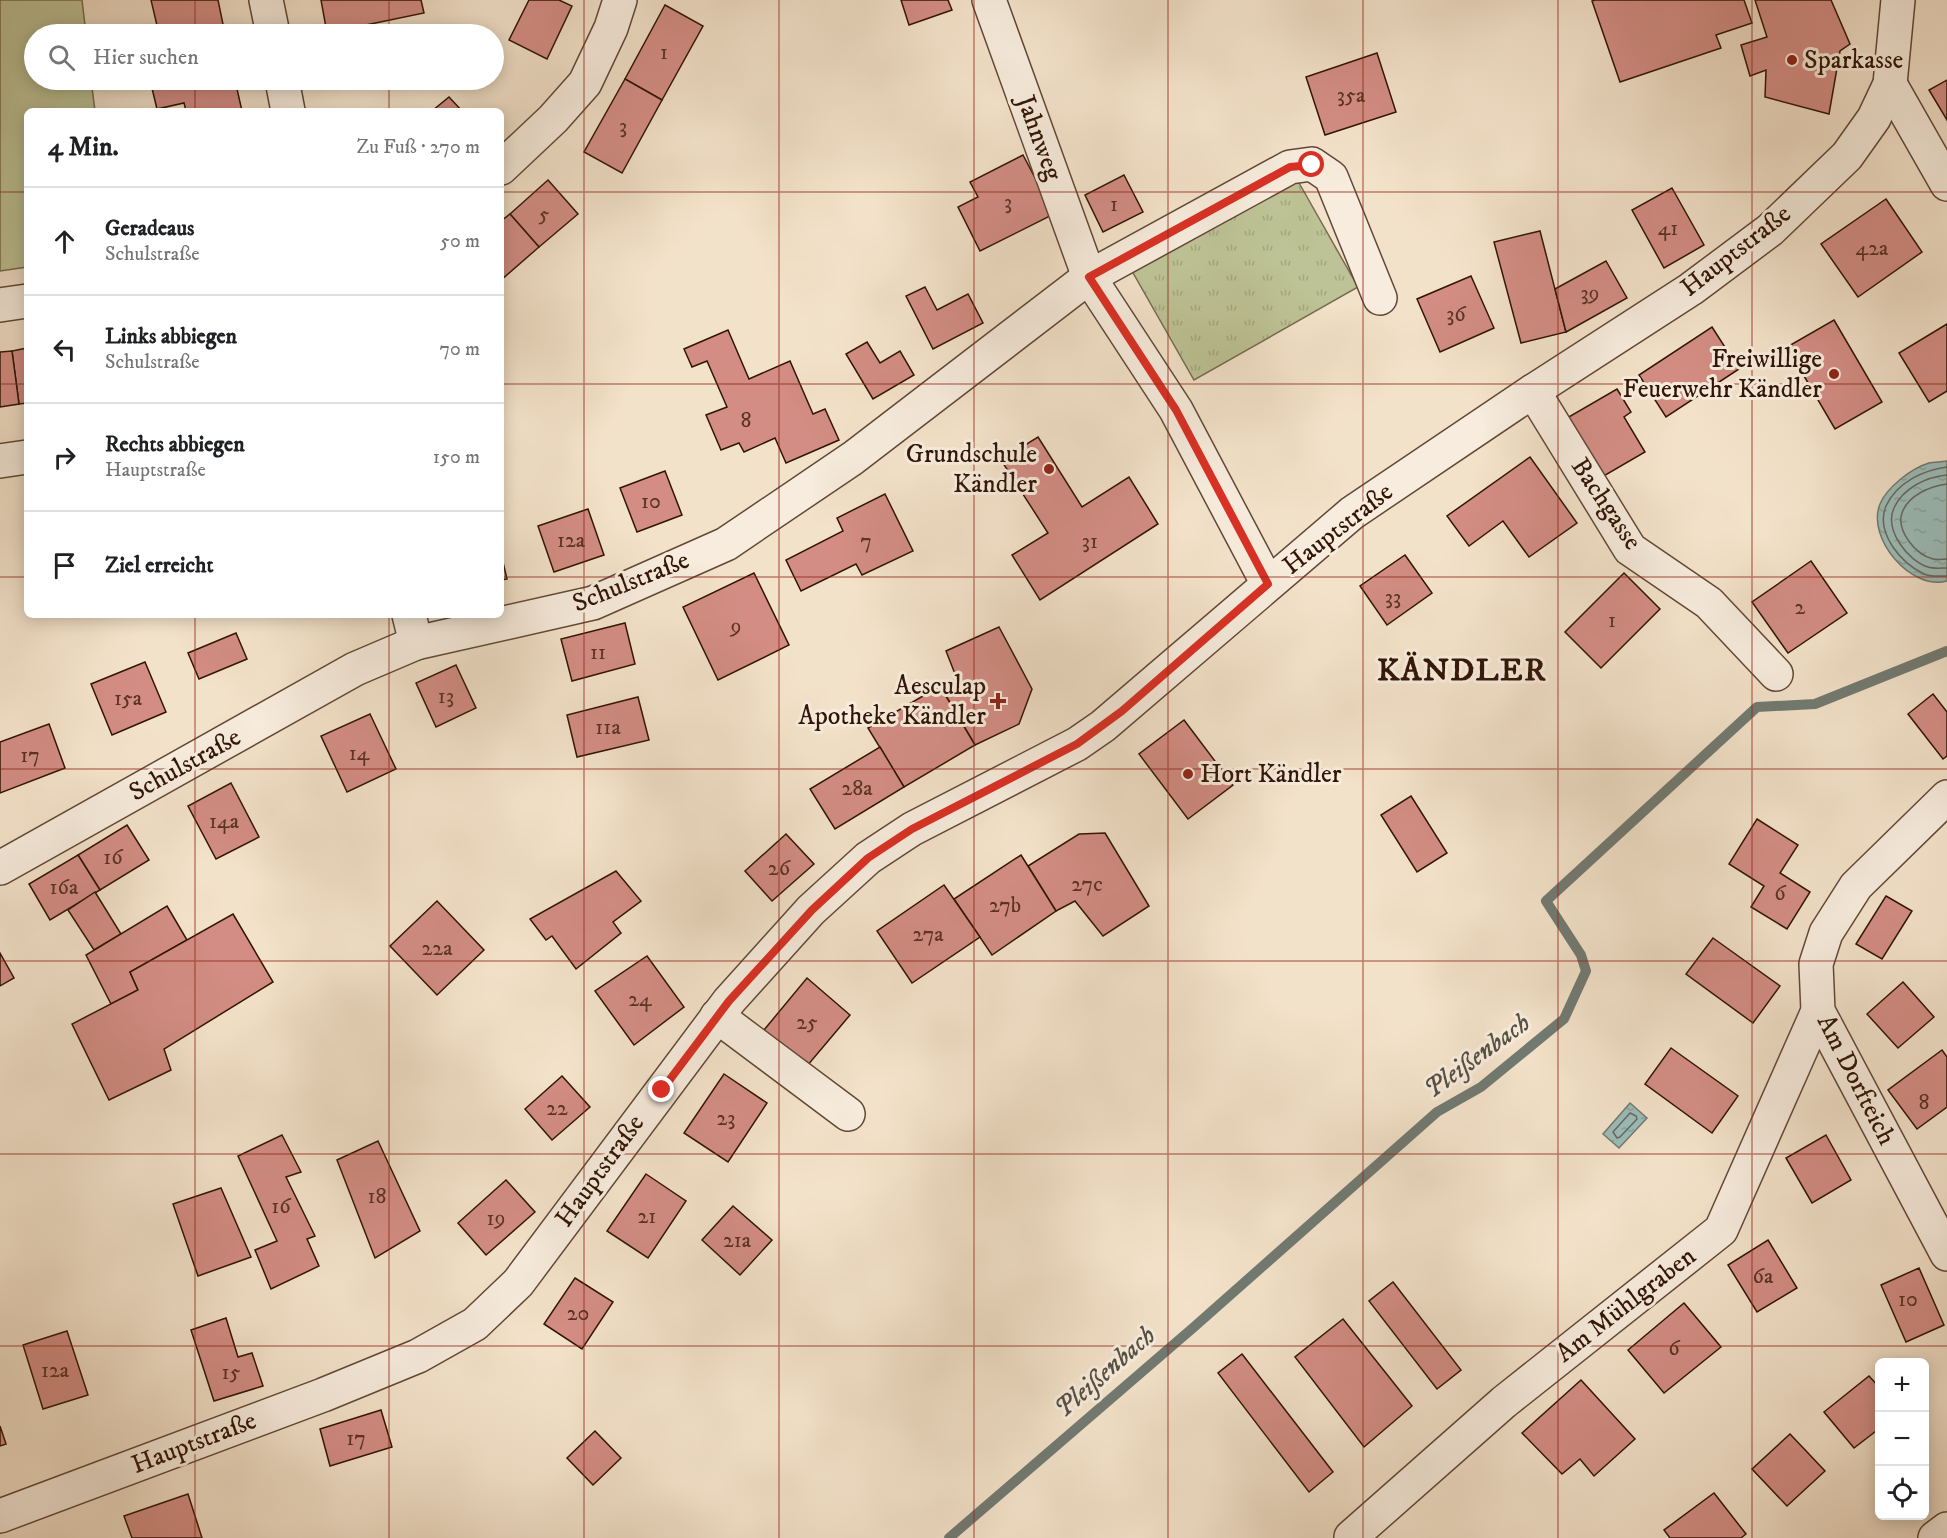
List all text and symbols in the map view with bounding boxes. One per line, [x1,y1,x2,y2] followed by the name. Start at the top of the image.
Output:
[24,24,504,90] search box
[660,39,668,66] house number: 1
[45,41,78,74] icon: search
[93,44,199,71] text: Hier suchen
[1804,44,1903,77] place label: Sparkasse
[1785,53,1799,67] marker: Sparkasse
[1337,82,1366,109] house number: 35a
[1008,89,1070,185] street label: Jahnweg
[619,113,627,140] house number: 3
[48,131,119,164] text: 4 Min.
[356,135,480,160] text: Zu Fuß · 270 m
[1298,151,1324,177] route start
[1004,189,1012,216] house number: 3
[1110,191,1118,218] house number: 1
[1674,198,1798,304] street label: Hauptstraße
[539,201,550,228] house number: 5
[105,215,194,242] text: Geradeaus
[1658,215,1678,242] house number: 41
[48,225,81,258] icon: ahead
[440,229,480,254] text: 50 m
[1856,235,1889,262] house number: 42a
[105,242,200,267] text: Schulstraße
[1580,280,1600,307] house number: 39
[1446,301,1467,328] house number: 36
[105,323,237,350] text: Links abbiegen
[48,333,81,366] icon: left
[439,337,480,362] text: 70 m
[1622,343,1822,406] place label: Freiwillige Feuerwehr Kändler
[105,350,200,375] text: Schulstraße
[1827,367,1841,381] marker: Freiwillige Feuerwehr Kändler
[740,407,752,434] house number: 8
[105,431,245,458] text: Rechts abbiegen
[906,438,1037,501] place label: Grundschule Kändler
[48,441,81,474] icon: right
[433,445,480,470] text: 150 m
[1563,452,1649,556] street label: Bachgasse
[105,458,206,483] text: Hauptstraße
[1042,462,1056,476] marker: Grundschule Kändler
[1276,476,1400,582] street label: Hauptstraße
[641,488,661,515] house number: 10
[557,527,586,554] house number: 12a
[860,528,872,555] house number: 7
[1082,528,1098,555] house number: 31
[568,544,694,620] street label: Schulstraße
[48,549,81,582] icon: arrive
[105,552,213,579] text: Ziel erreicht
[1385,584,1401,611] house number: 33
[1795,594,1806,621] house number: 2
[1608,607,1616,634] house number: 1
[730,613,741,640] house number: 9
[590,639,606,666] house number: 11
[1377,651,1547,691] district label: KÄNDLER
[798,670,986,733] place label: Aesculap Apotheke Kändler
[438,683,454,710] house number: 13
[114,685,143,712] house number: 15a
[991,694,1005,708] marker: Aesculap Apotheke Kändler
[595,714,621,741] house number: 11a
[123,721,247,809] street label: Schulstraße
[349,740,371,767] house number: 14
[20,742,40,769] house number: 17
[1200,758,1342,791] place label: Hort Kändler
[1181,767,1195,781] marker: Hort Kändler
[841,775,873,802] house number: 28a
[209,808,240,835] house number: 14a
[103,844,124,871] house number: 16
[768,855,792,882] house number: 26
[1071,871,1103,898] house number: 27c
[50,874,79,901] house number: 16a
[1774,880,1787,907] house number: 6
[989,892,1021,919] house number: 27b
[912,921,944,948] house number: 27a
[422,935,453,962] house number: 22a
[628,986,653,1013] house number: 24
[1417,1006,1537,1106] water label: Pleißenbach
[796,1009,818,1036] house number: 25
[1809,1009,1903,1151] street label: Am Dorfteich
[648,1076,674,1102] route end
[1918,1089,1930,1116] house number: 8
[546,1095,568,1122] house number: 22
[716,1105,736,1132] house number: 23
[548,1108,652,1234] street label: Hauptstraße
[367,1183,387,1210] house number: 18
[271,1193,292,1220] house number: 16
[638,1203,656,1230] house number: 21
[487,1205,506,1232] house number: 19
[723,1227,752,1254] house number: 21a
[1549,1240,1703,1370] street label: Am Mühlgraben
[1753,1263,1774,1290] house number: 6a
[1898,1286,1918,1313] house number: 10
[567,1300,589,1327] house number: 20
[1047,1319,1163,1425] water label: Pleißenbach
[1668,1335,1681,1362] house number: 6
[41,1357,70,1384] house number: 12a
[1875,1358,1929,1520] map controls
[1875,1358,1929,1412] button: +
[222,1359,241,1386] house number: 15
[127,1404,261,1482] street label: Hauptstraße
[1875,1412,1929,1466] button: −
[346,1425,366,1452] house number: 17
[1875,1466,1929,1520] button: locate

